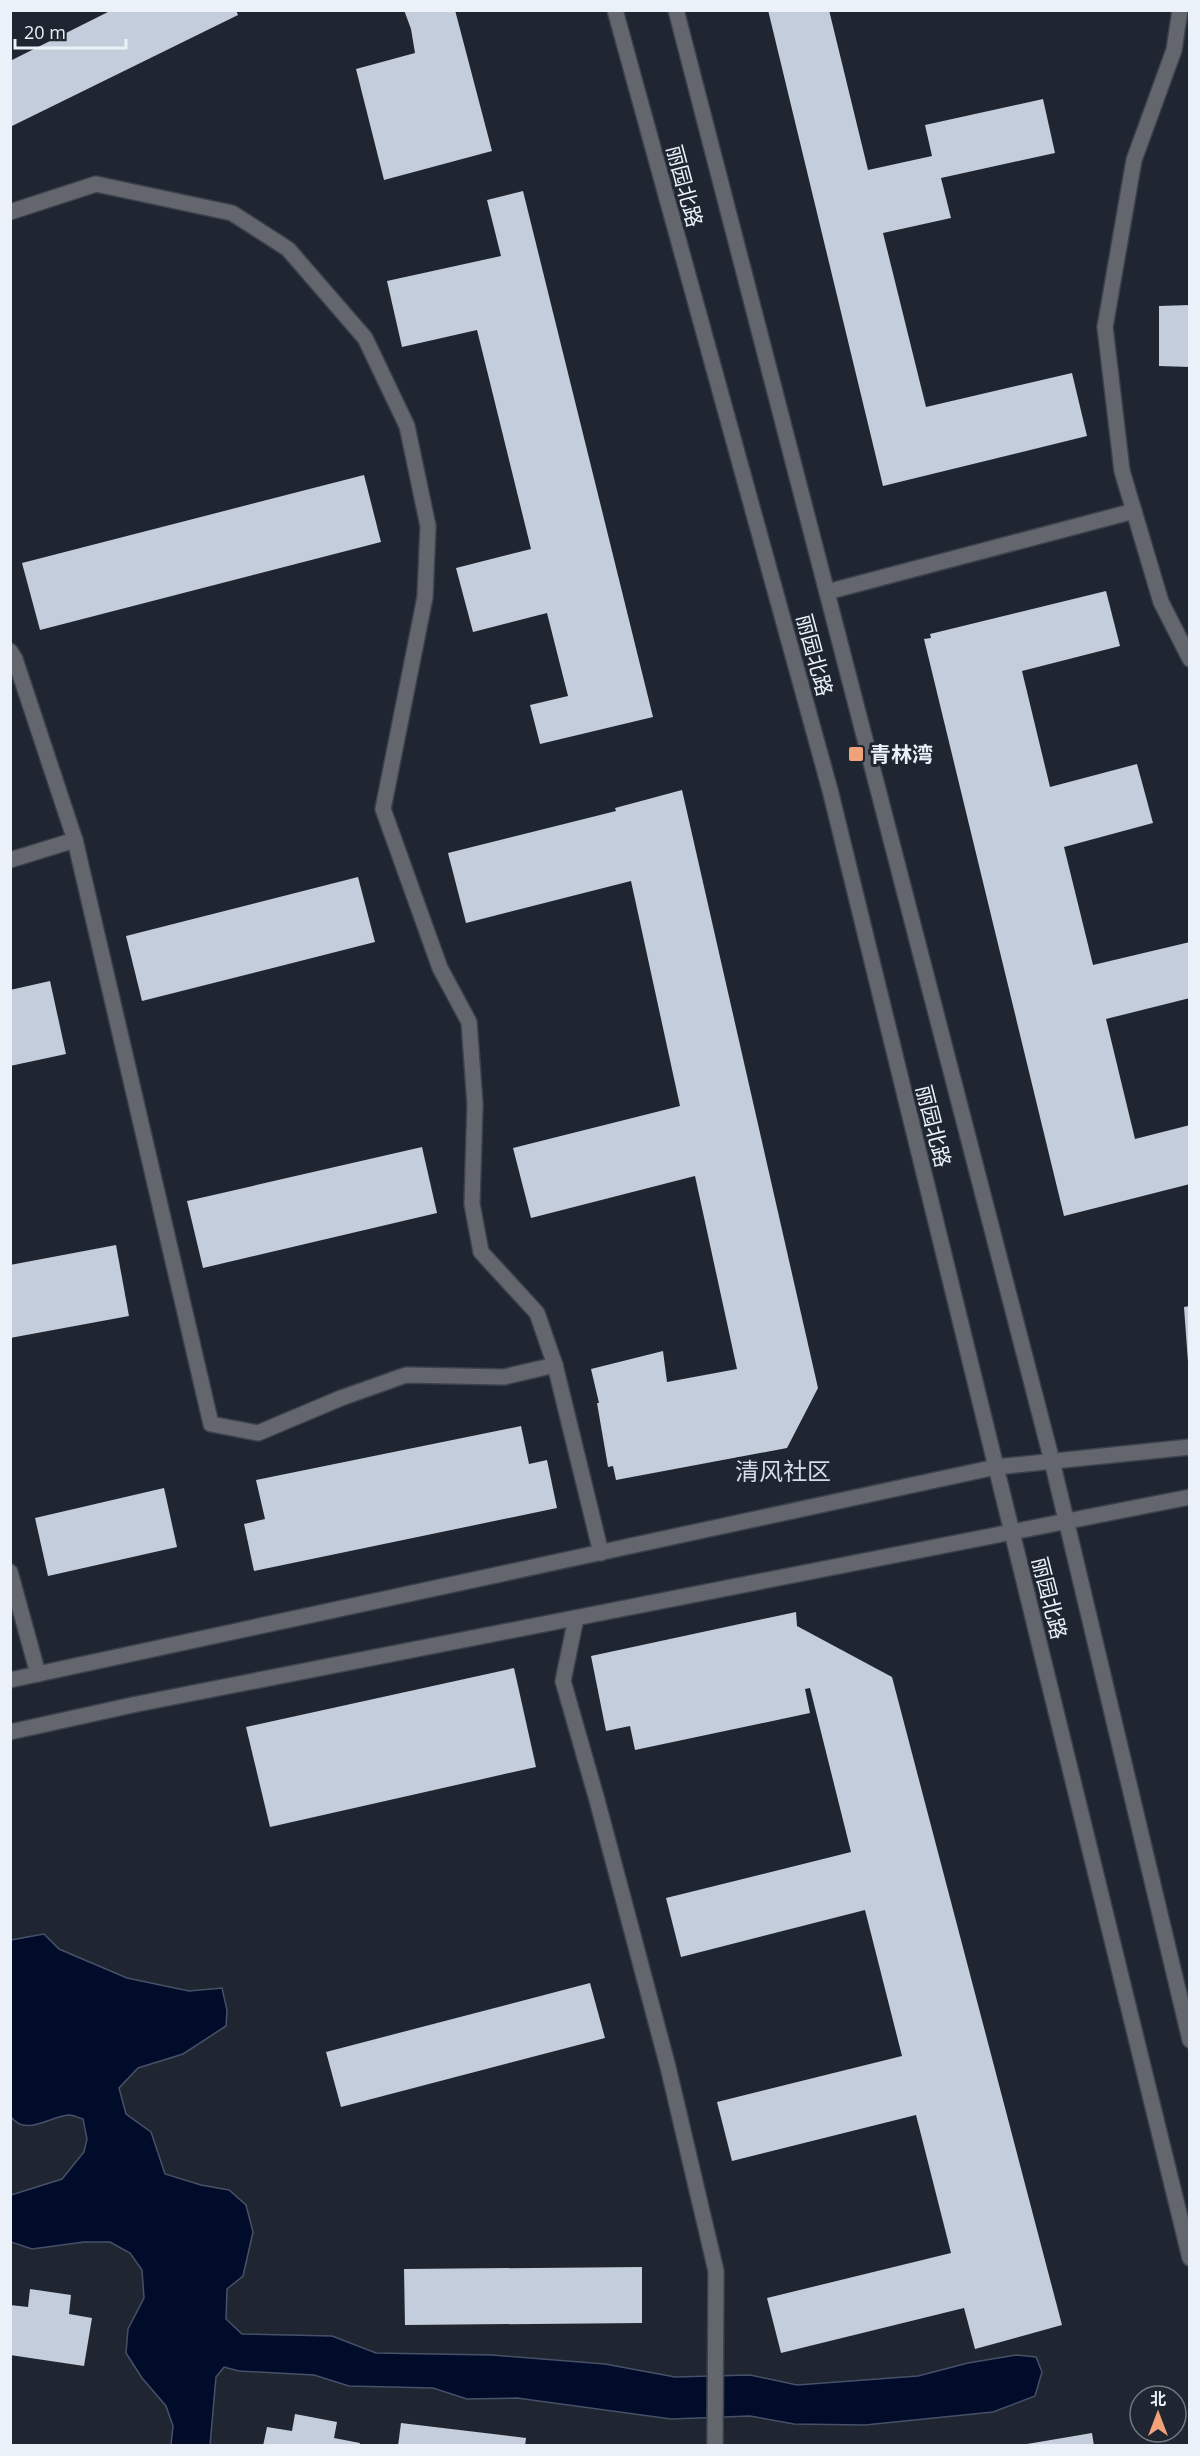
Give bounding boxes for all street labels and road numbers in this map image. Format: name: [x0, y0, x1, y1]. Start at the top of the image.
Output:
street label: 丽园北路: [661, 142, 709, 230]
street label: 丽园北路: [791, 611, 839, 699]
street label: 丽园北路: [910, 1082, 958, 1170]
street label: 丽园北路: [1026, 1554, 1074, 1642]

